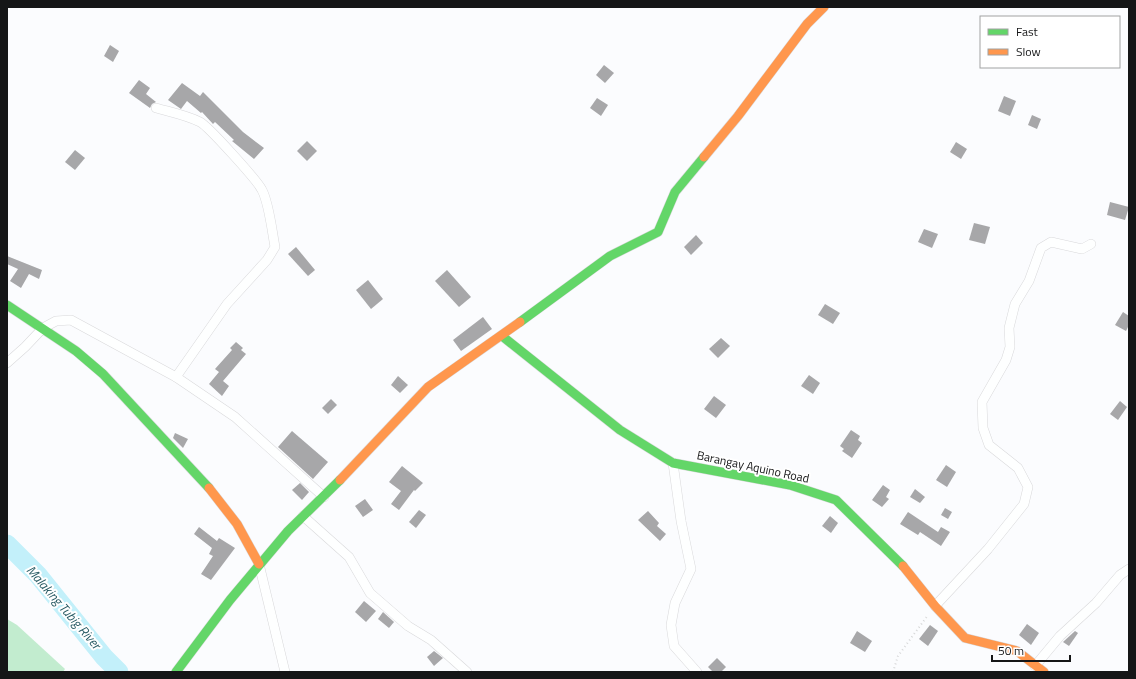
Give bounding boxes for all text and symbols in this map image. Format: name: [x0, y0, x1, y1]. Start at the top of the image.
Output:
legend: [980, 16, 1120, 68]
text: Fast: [1016, 22, 1039, 41]
text: Slow: [1016, 42, 1041, 61]
street label: Barangay Aquino Road: [695, 445, 811, 488]
water label: Malaking Tubig River: [22, 561, 107, 655]
scale bar: [992, 637, 1070, 663]
text: 50 m: [998, 641, 1024, 660]

